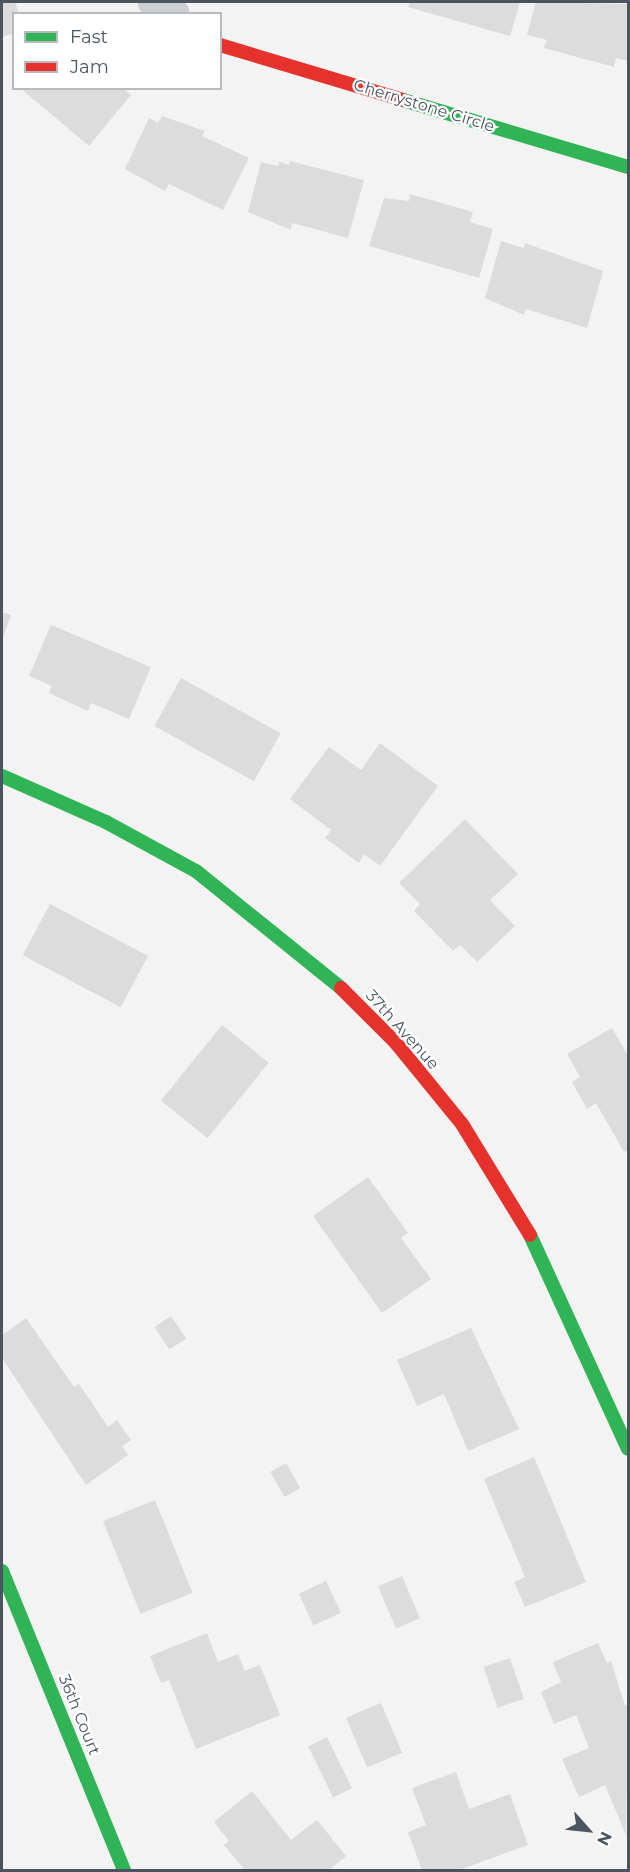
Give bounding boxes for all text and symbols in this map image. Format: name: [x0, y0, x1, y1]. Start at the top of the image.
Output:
legend: [12, 12, 222, 90]
text: Fast: [70, 26, 108, 48]
text: Jam: [70, 56, 109, 78]
street label: Cherrystone Circle: [351, 75, 497, 137]
street label: 37th Avenue: [361, 986, 443, 1074]
street label: 36th Court: [54, 1672, 104, 1758]
north arrow: [558, 1800, 618, 1860]
text: N: [593, 1828, 616, 1848]

